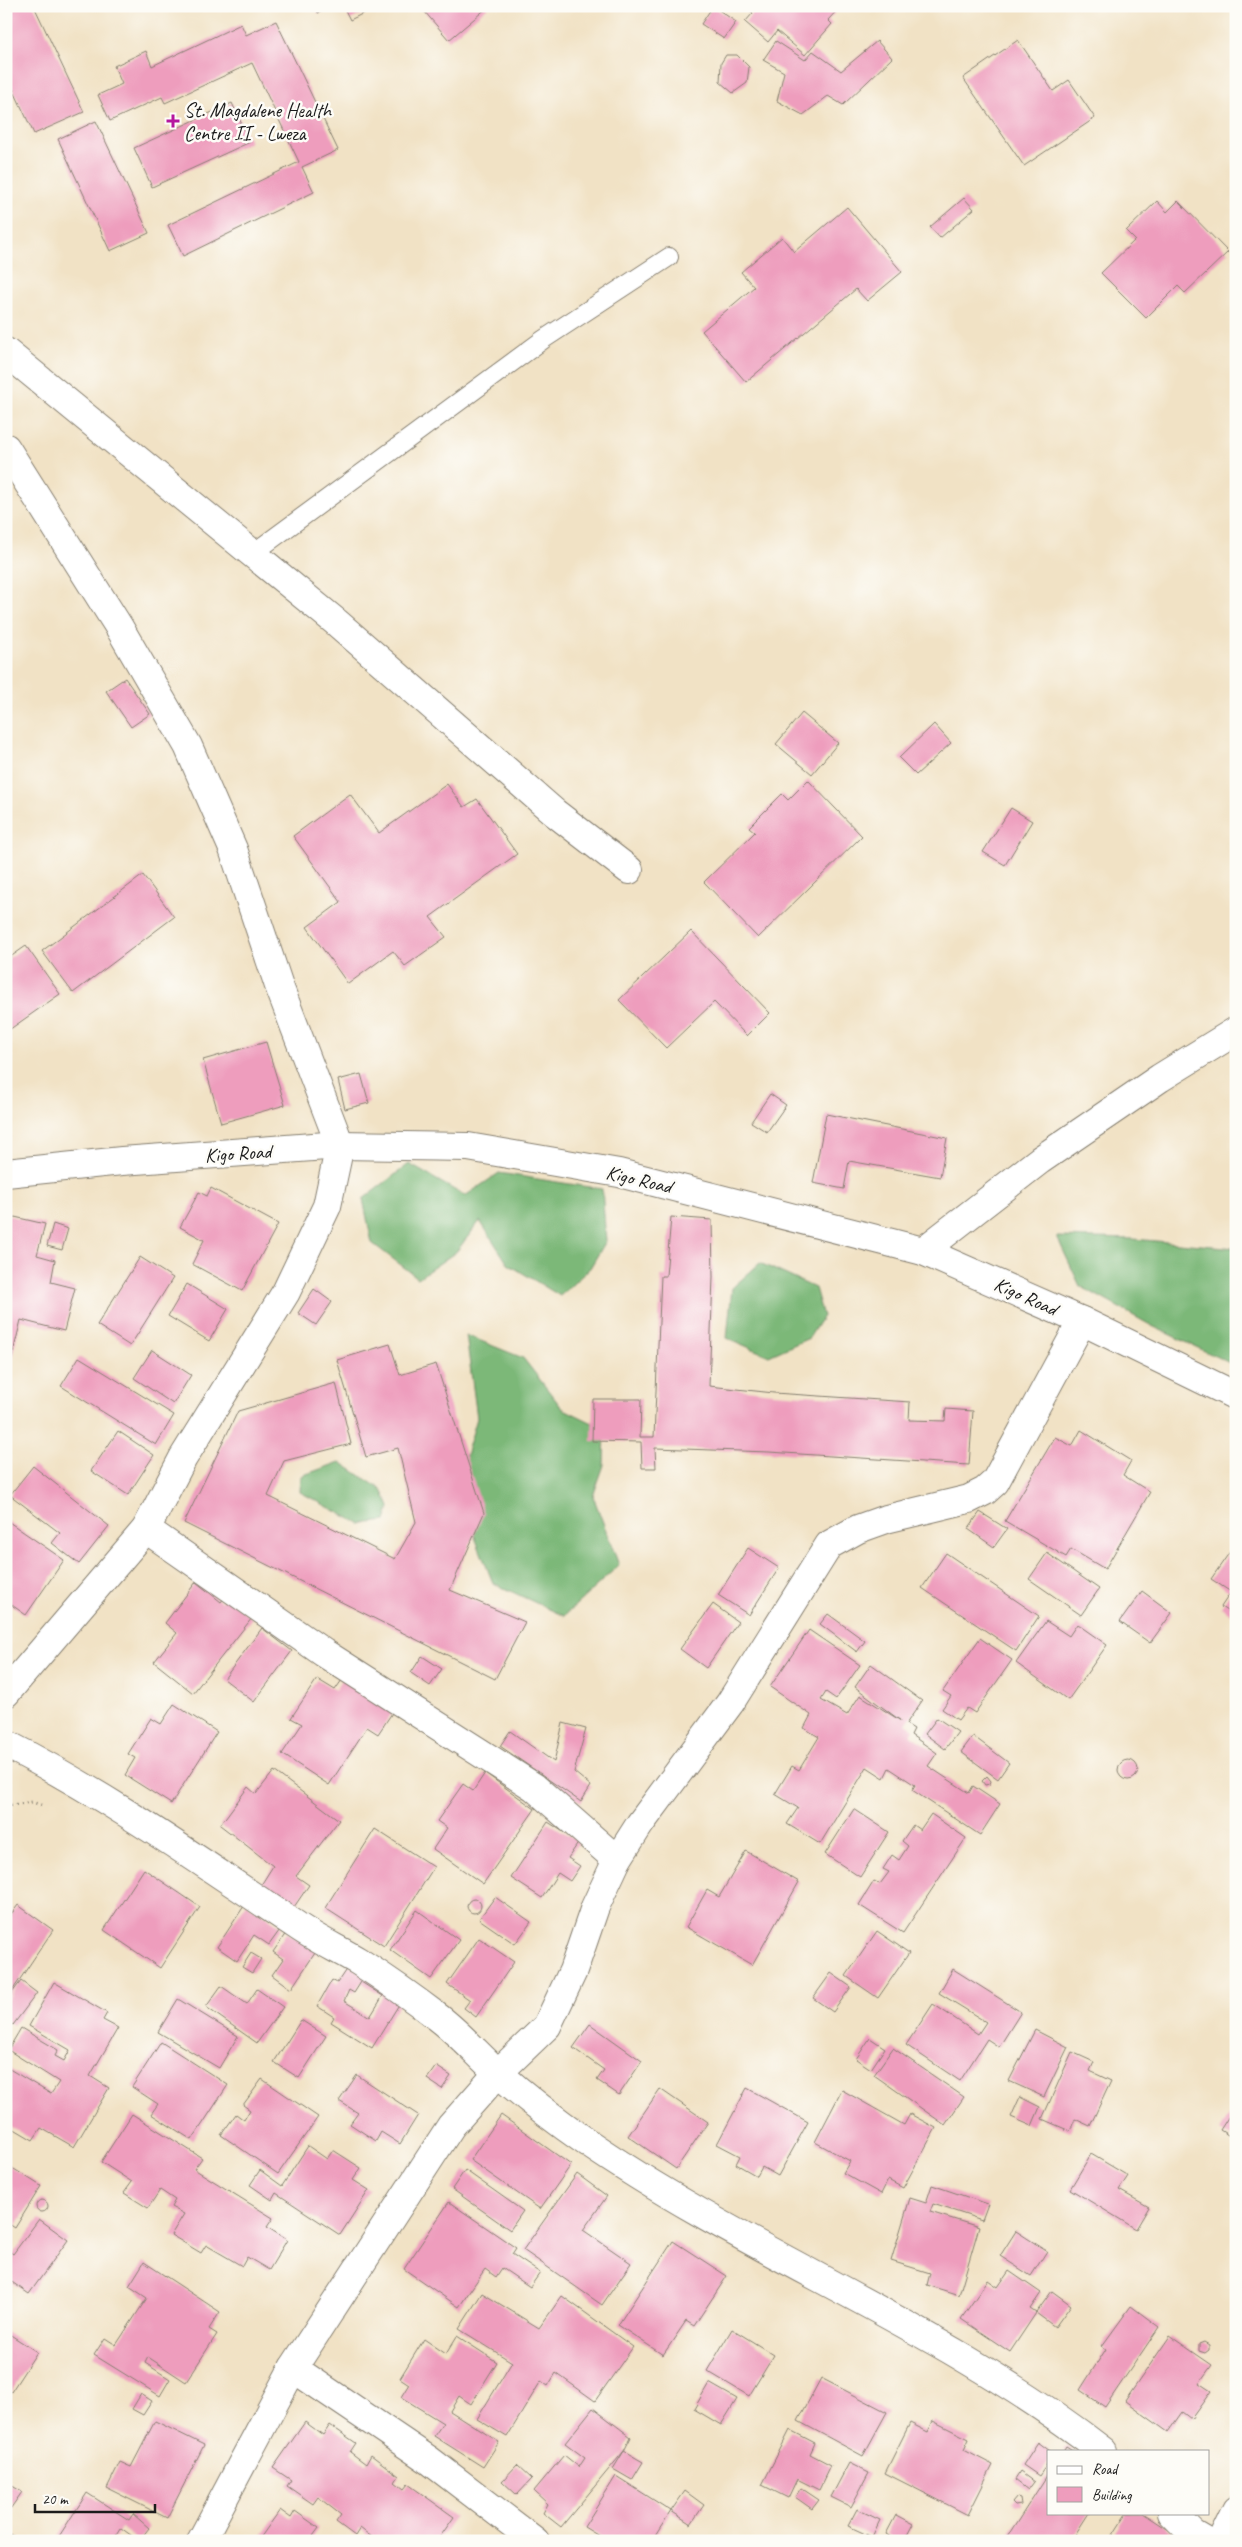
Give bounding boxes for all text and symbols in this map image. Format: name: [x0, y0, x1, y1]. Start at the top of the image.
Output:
place label: St. Magdalene Health Centre II - Lweza: [184, 98, 333, 146]
marker: St. Magdalene Health Centre II - Lweza: [166, 114, 180, 128]
street label: Kigo Road: [204, 1138, 275, 1168]
street label: Kigo Road: [604, 1160, 677, 1200]
street label: Kigo Road: [990, 1272, 1064, 1323]
legend: [1047, 2450, 1210, 2514]
text: Road: [1092, 2460, 1119, 2479]
scale bar: [35, 2482, 155, 2514]
text: Building: [1092, 2486, 1132, 2505]
text: 20 m: [42, 2490, 69, 2509]

